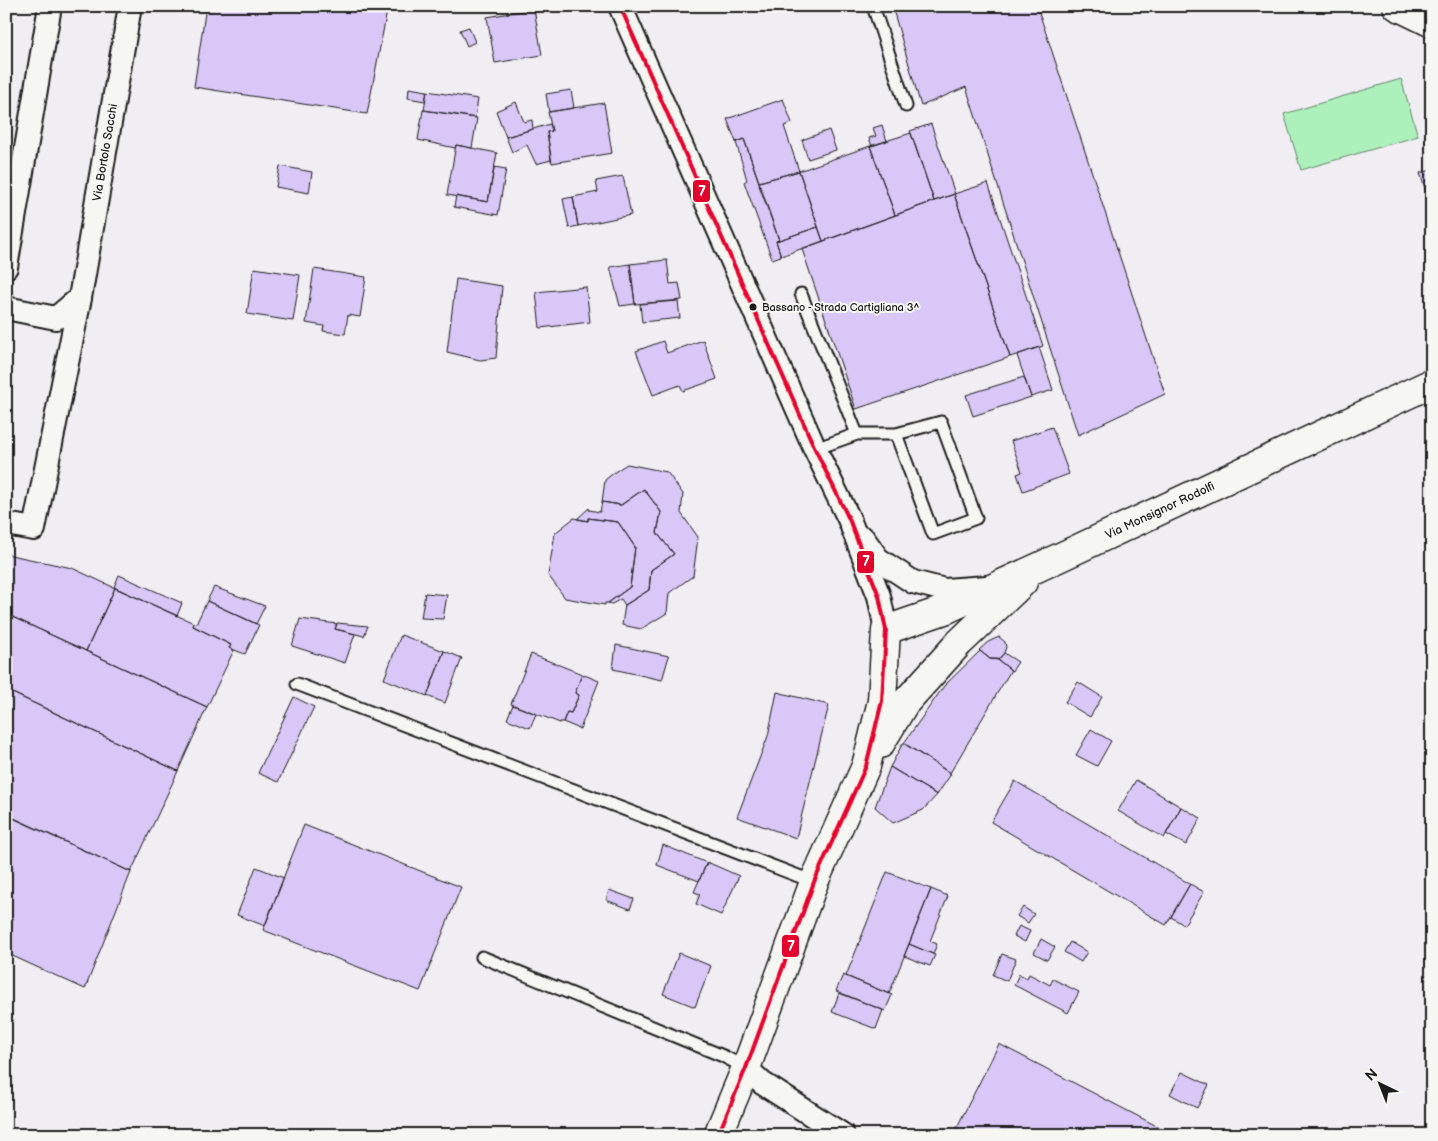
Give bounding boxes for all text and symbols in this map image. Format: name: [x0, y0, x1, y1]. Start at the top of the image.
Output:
street label: Via Bortolo Sacchi: [90, 102, 121, 202]
line badge: 7: [692, 179, 711, 203]
text: 7: [698, 183, 706, 200]
place label: Bassano - Strada Cartigliana 3^: [762, 301, 920, 314]
marker: Bassano - Strada Cartigliana 3^: [748, 302, 758, 312]
street label: Via Monsignor Rodolfi: [1103, 479, 1217, 543]
line badge: 7: [856, 550, 875, 574]
text: 7: [862, 553, 870, 570]
line badge: 7: [781, 934, 800, 958]
text: 7: [787, 938, 795, 955]
north arrow: [1356, 1058, 1406, 1108]
text: N: [1362, 1065, 1381, 1085]

